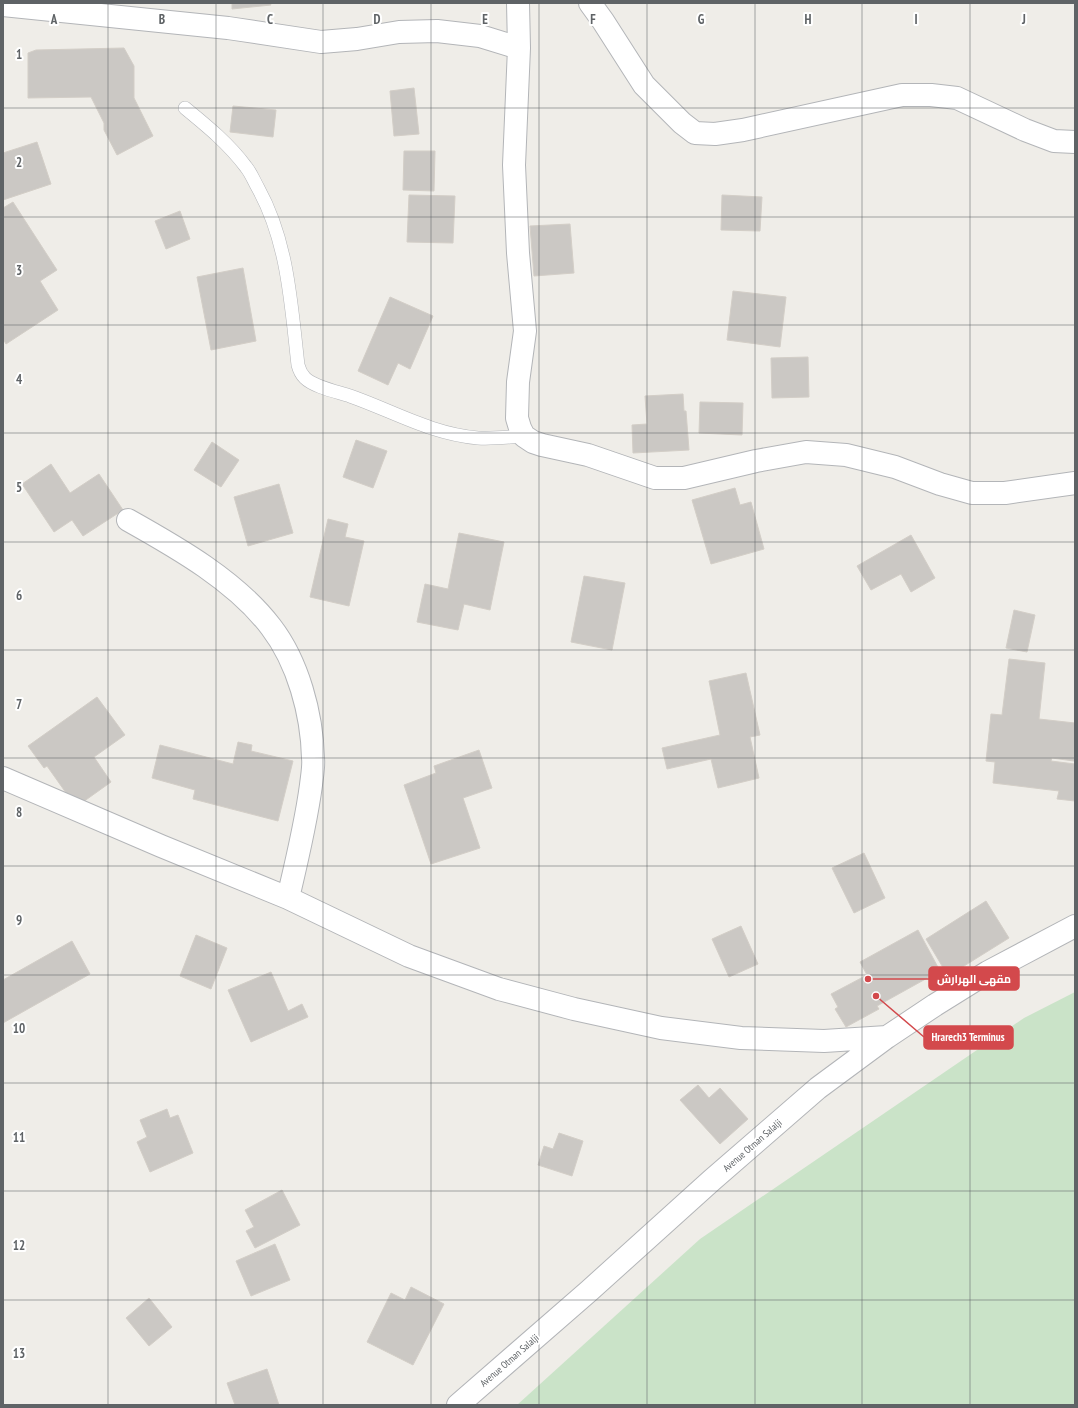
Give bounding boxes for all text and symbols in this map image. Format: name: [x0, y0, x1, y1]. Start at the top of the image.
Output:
text: A: [50, 11, 58, 28]
text: B: [159, 11, 165, 28]
text: C: [267, 11, 273, 28]
text: D: [374, 11, 381, 28]
text: E: [482, 11, 488, 28]
text: F: [590, 11, 596, 28]
text: G: [698, 11, 705, 28]
text: H: [805, 11, 812, 28]
text: I: [914, 11, 918, 28]
text: J: [1021, 11, 1026, 28]
text: 1: [16, 46, 22, 63]
text: 2: [16, 154, 22, 171]
text: 3: [16, 262, 22, 279]
text: 4: [16, 371, 23, 388]
text: 5: [16, 479, 22, 496]
text: 6: [16, 587, 22, 604]
text: 7: [16, 696, 22, 713]
text: 8: [16, 804, 22, 821]
text: 9: [16, 912, 22, 929]
callout: مقهى الهرارش: [929, 967, 1019, 990]
text: مقهى الهرارش: [937, 972, 1011, 987]
text: 10: [13, 1020, 25, 1037]
callout: Hrarech3 Terminus: [924, 1026, 1013, 1049]
text: Hrarech3 Terminus: [932, 1030, 1005, 1044]
street label: Avenue Otman Salalji: [720, 1116, 784, 1175]
text: 11: [13, 1129, 25, 1146]
text: 12: [13, 1237, 25, 1254]
street label: Avenue Otman Salalji: [477, 1331, 541, 1390]
text: 13: [13, 1345, 25, 1362]

